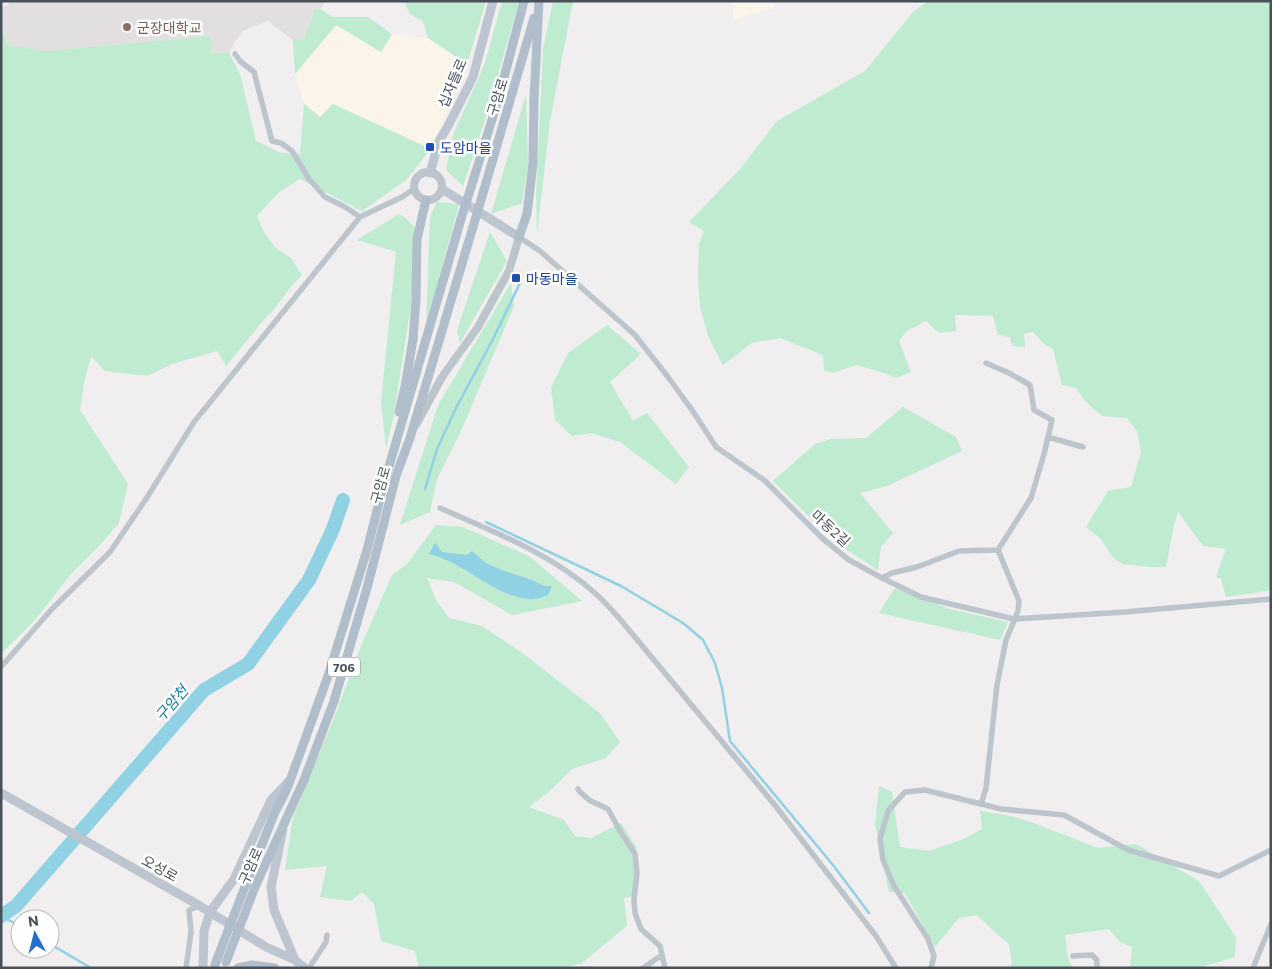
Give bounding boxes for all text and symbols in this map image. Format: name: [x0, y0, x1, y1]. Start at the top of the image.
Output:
place label: 군장대학교: [137, 19, 202, 36]
marker: 군장대학교: [121, 21, 133, 33]
street label: 십자들로: [434, 56, 470, 110]
street label: 구암로: [483, 76, 511, 118]
place label: 도암마을: [440, 139, 492, 156]
marker: 도암마을: [424, 141, 436, 153]
place label: 마동마을: [526, 270, 578, 287]
marker: 마동마을: [510, 272, 522, 284]
street label: 구암로: [367, 464, 394, 506]
street label: 마동2길: [808, 506, 854, 550]
road number: 706: [328, 658, 360, 676]
water label: 구암천: [151, 680, 193, 725]
street label: 구암로: [234, 845, 266, 887]
street label: 오성로: [139, 851, 181, 885]
north arrow: [10, 909, 60, 959]
text: N: [27, 912, 40, 930]

